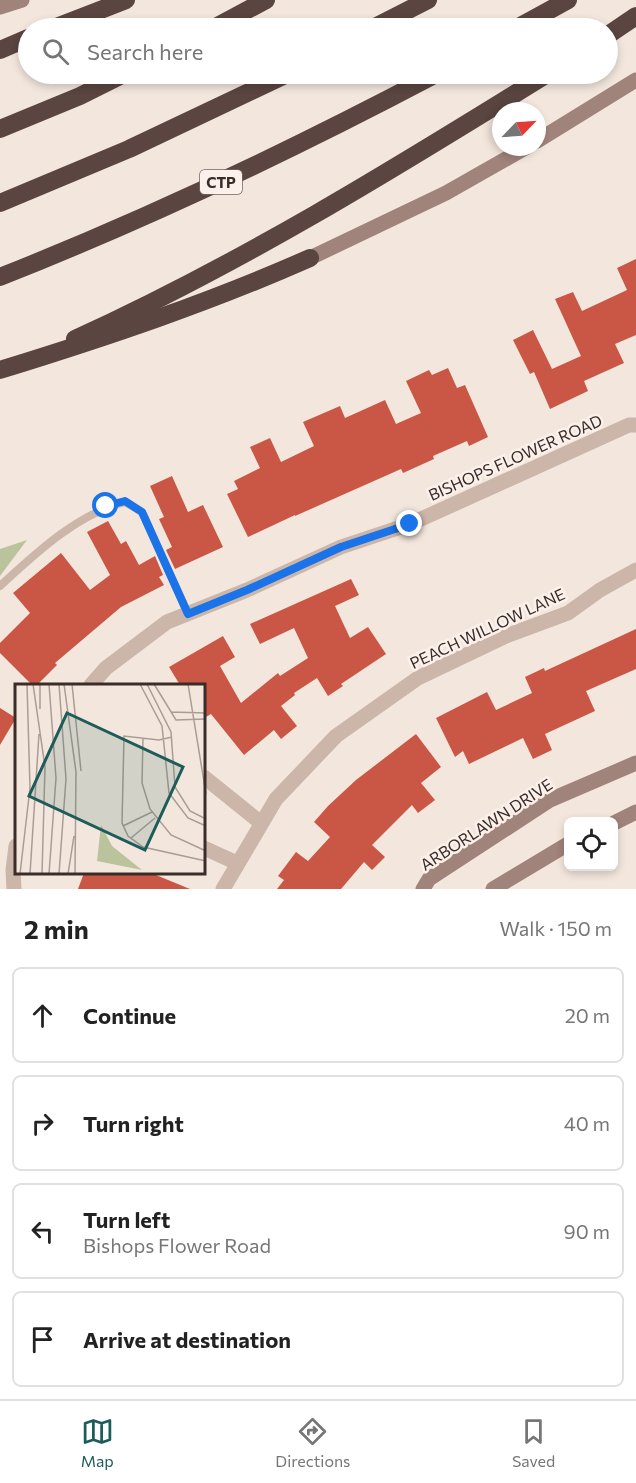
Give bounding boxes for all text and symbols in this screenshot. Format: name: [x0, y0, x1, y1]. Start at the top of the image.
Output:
search box: [18, 18, 618, 84]
icon: search: [39, 35, 72, 68]
text: Search here: [87, 38, 203, 65]
north arrow: [492, 102, 546, 156]
road number: CTP: [200, 170, 242, 194]
street label: BISHOPS FLOWER ROAD: [425, 410, 605, 504]
route start: [92, 492, 118, 518]
route end: [396, 510, 422, 536]
street label: PEACH WILLOW LANE: [406, 584, 568, 672]
inset map: [15, 684, 206, 874]
street label: ARBORLAWN DRIVE: [416, 774, 556, 874]
map controls: [564, 817, 618, 871]
button: locate: [564, 817, 618, 871]
text: 2 min: [24, 913, 89, 944]
text: Walk · 150 m: [500, 916, 612, 940]
icon: ahead: [26, 999, 59, 1032]
text: Continue: [83, 1002, 176, 1029]
text: 20 m: [565, 1003, 610, 1027]
icon: right: [26, 1107, 59, 1140]
text: Turn right: [83, 1110, 184, 1137]
text: 40 m: [564, 1111, 610, 1135]
text: Turn left: [83, 1206, 170, 1233]
icon: left: [26, 1215, 59, 1248]
text: 90 m: [564, 1219, 610, 1243]
text: Bishops Flower Road: [83, 1233, 271, 1257]
icon: arrive: [26, 1323, 59, 1356]
text: Arrive at destination: [83, 1326, 291, 1353]
tab: Map: [81, 1415, 114, 1470]
tab: Directions: [275, 1415, 350, 1470]
tab: Saved: [512, 1415, 555, 1470]

